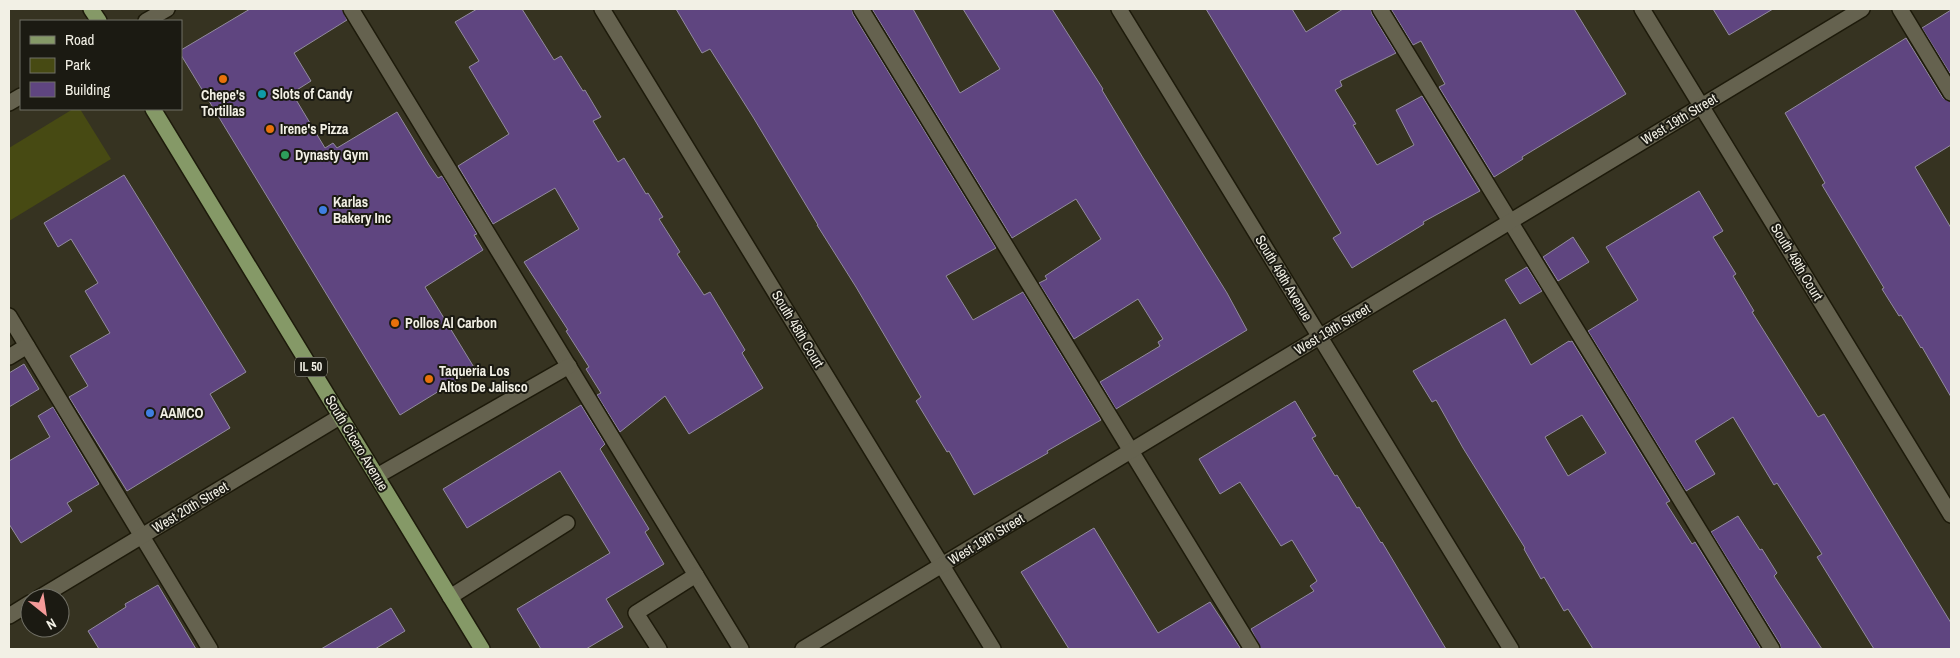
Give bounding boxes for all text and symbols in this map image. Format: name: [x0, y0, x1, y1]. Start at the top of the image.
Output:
legend: [20, 20, 182, 110]
text: Road: [65, 29, 94, 50]
text: Park: [65, 54, 91, 75]
marker: Chepe's Tortillas: [217, 73, 229, 85]
text: Building: [65, 79, 110, 100]
place label: Slots of Candy: [272, 85, 353, 103]
place label: Chepe's Tortillas: [201, 86, 245, 120]
marker: Slots of Candy: [256, 88, 268, 100]
street label: West 19th Street: [1638, 89, 1720, 149]
place label: Irene's Pizza: [280, 120, 349, 138]
marker: Irene's Pizza: [264, 123, 276, 135]
place label: Dynasty Gym: [295, 146, 368, 164]
marker: Dynasty Gym: [279, 149, 291, 161]
place label: Karlas Bakery Inc: [333, 193, 391, 227]
marker: Karlas Bakery Inc: [317, 204, 329, 216]
street label: South 49th Court: [1767, 220, 1827, 304]
street label: South 49th Avenue: [1251, 232, 1317, 324]
street label: South 48th Court: [768, 287, 828, 371]
street label: West 19th Street: [1291, 299, 1373, 359]
place label: Pollos Al Carbon: [405, 314, 497, 332]
marker: Pollos Al Carbon: [389, 317, 401, 329]
road number: IL 50: [295, 358, 327, 377]
place label: Taqueria Los Altos De Jalisco: [439, 362, 528, 396]
marker: Taqueria Los Altos De Jalisco: [423, 373, 435, 385]
street label: South Cicero Avenue: [321, 392, 393, 494]
place label: AAMCO: [160, 404, 203, 422]
marker: AAMCO: [144, 407, 156, 419]
street label: West 20th Street: [149, 477, 231, 537]
street label: West 19th Street: [945, 509, 1027, 569]
north arrow: [20, 588, 70, 638]
text: N: [43, 614, 60, 634]

